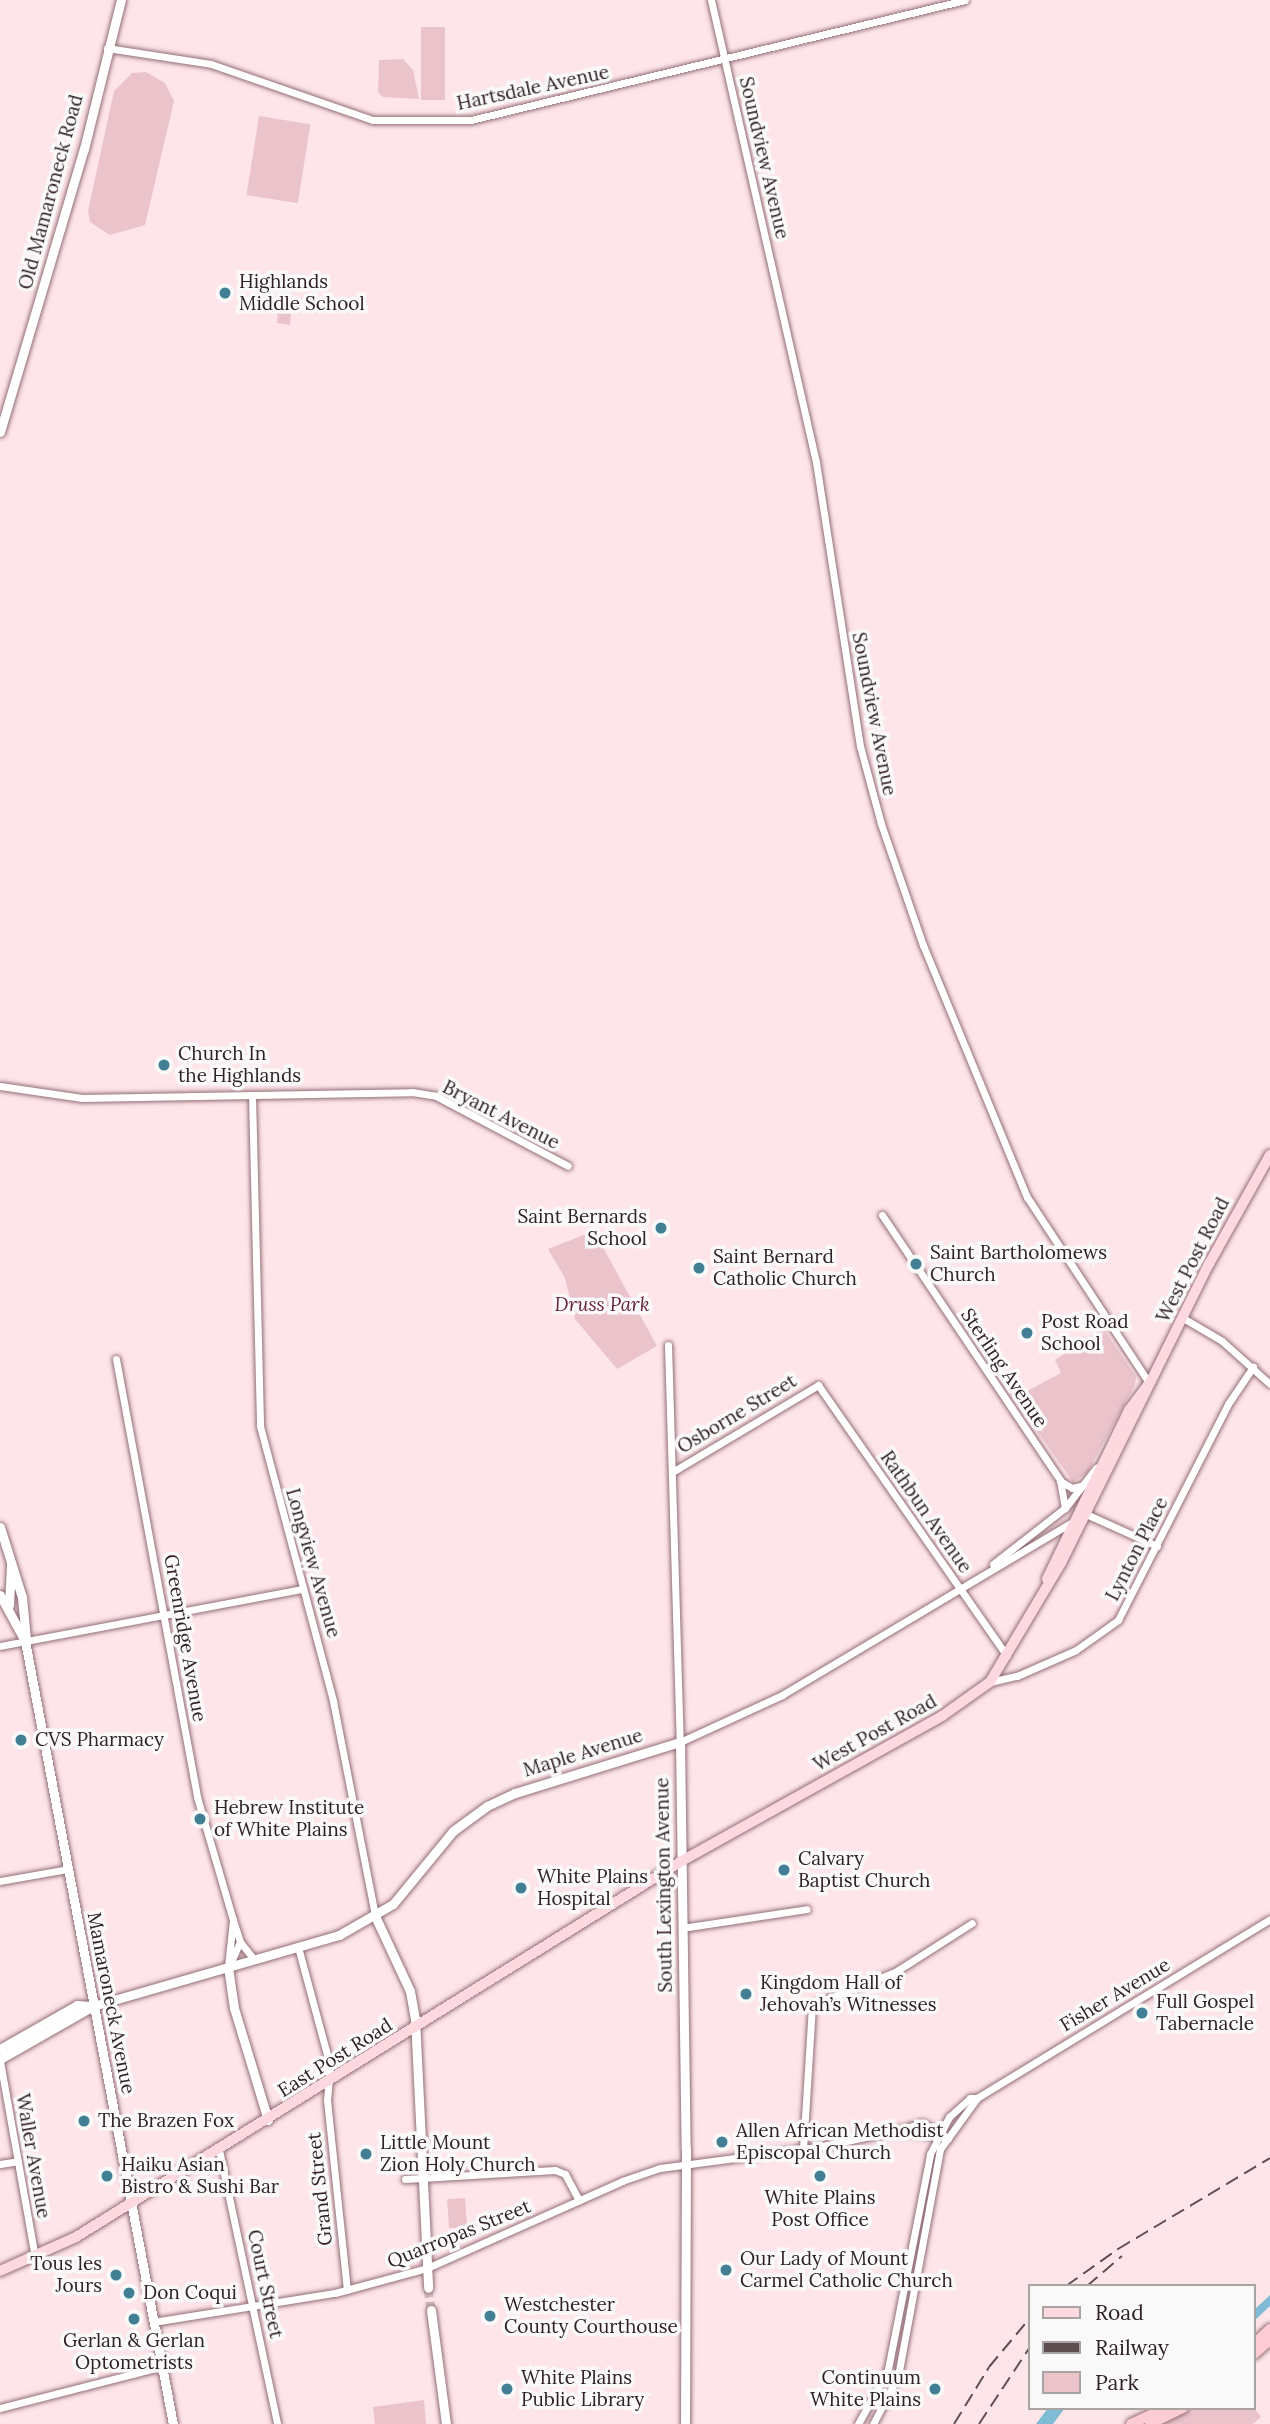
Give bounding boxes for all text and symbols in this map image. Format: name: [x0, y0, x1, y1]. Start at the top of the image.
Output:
street label: Hartsdale Avenue: [455, 61, 611, 115]
street label: Soundview Avenue: [734, 75, 794, 241]
street label: Old Mamaroneck Road: [14, 92, 88, 292]
place label: Highlands Middle School: [239, 271, 365, 315]
marker: Highlands Middle School: [217, 285, 233, 301]
street label: Soundview Avenue: [847, 630, 901, 798]
place label: Church In the Highlands: [178, 1043, 301, 1087]
marker: Church In the Highlands: [156, 1057, 172, 1073]
street label: Bryant Avenue: [439, 1076, 563, 1154]
street label: West Post Road: [1152, 1194, 1234, 1326]
place label: Saint Bernards School: [517, 1206, 647, 1250]
marker: Saint Bernards School: [653, 1220, 669, 1236]
place label: Saint Bartholomews Church: [930, 1242, 1107, 1286]
place label: Saint Bernard Catholic Church: [713, 1246, 857, 1290]
marker: Saint Bartholomews Church: [908, 1256, 924, 1272]
marker: Saint Bernard Catholic Church: [691, 1260, 707, 1276]
park label: Druss Park: [554, 1294, 650, 1316]
street label: Sterling Avenue: [956, 1304, 1052, 1432]
place label: Post Road School: [1041, 1311, 1129, 1355]
marker: Post Road School: [1019, 1325, 1035, 1341]
street label: Osborne Street: [673, 1369, 801, 1459]
street label: Rathbun Avenue: [875, 1447, 977, 1577]
street label: Longview Avenue: [281, 1486, 345, 1640]
street label: Lynton Place: [1101, 1493, 1173, 1605]
street label: Greenridge Avenue: [159, 1552, 211, 1724]
street label: West Post Road: [809, 1690, 941, 1776]
street label: Maple Avenue: [521, 1724, 645, 1782]
place label: CVS Pharmacy: [35, 1729, 164, 1751]
marker: CVS Pharmacy: [13, 1732, 29, 1748]
street label: South Lexington Avenue: [651, 1777, 677, 1993]
place label: Hebrew Institute of White Plains: [214, 1797, 364, 1841]
marker: Hebrew Institute of White Plains: [192, 1811, 208, 1827]
place label: Calvary Baptist Church: [798, 1848, 930, 1892]
marker: Calvary Baptist Church: [776, 1862, 792, 1878]
place label: White Plains Hospital: [537, 1866, 648, 1910]
marker: White Plains Hospital: [511, 1878, 531, 1898]
street label: Mamaroneck Avenue: [82, 1910, 140, 2096]
street label: Fisher Avenue: [1056, 1953, 1174, 2037]
place label: Kingdom Hall of Jehovah’s Witnesses: [760, 1972, 937, 2016]
marker: Kingdom Hall of Jehovah’s Witnesses: [738, 1986, 754, 2002]
place label: Full Gospel Tabernacle: [1156, 1991, 1254, 2035]
marker: Full Gospel Tabernacle: [1134, 2005, 1150, 2021]
street label: East Post Road: [274, 2014, 396, 2102]
street label: Waller Avenue: [11, 2092, 55, 2220]
place label: The Brazen Fox: [98, 2110, 234, 2132]
marker: The Brazen Fox: [76, 2113, 92, 2129]
place label: Allen African Methodist Episcopal Church: [736, 2120, 944, 2164]
street label: Grand Street: [303, 2131, 337, 2247]
place label: Little Mount Zion Holy Church: [380, 2132, 536, 2176]
marker: Allen African Methodist Episcopal Church: [714, 2134, 730, 2150]
marker: Little Mount Zion Holy Church: [358, 2146, 374, 2162]
place label: Haiku Asian Bistro & Sushi Bar: [121, 2154, 279, 2198]
marker: Haiku Asian Bistro & Sushi Bar: [99, 2168, 115, 2184]
marker: White Plains Post Office: [812, 2168, 828, 2184]
place label: White Plains Post Office: [764, 2187, 876, 2231]
street label: Quarropas Street: [384, 2195, 534, 2273]
street label: Court Street: [242, 2228, 288, 2340]
place label: Our Lady of Mount Carmel Catholic Church: [740, 2248, 953, 2292]
place label: Tous les Jours: [30, 2253, 102, 2297]
marker: Our Lady of Mount Carmel Catholic Church: [718, 2262, 734, 2278]
marker: Tous les Jours: [108, 2267, 124, 2283]
place label: Don Coqui: [143, 2282, 237, 2304]
legend: [1028, 2284, 1256, 2410]
marker: Don Coqui: [121, 2285, 137, 2301]
place label: Westchester County Courthouse: [504, 2294, 678, 2338]
text: Road: [1095, 2299, 1144, 2326]
marker: Westchester County Courthouse: [482, 2308, 498, 2324]
marker: Gerlan & Gerlan Optometrists: [126, 2311, 142, 2327]
place label: Gerlan & Gerlan Optometrists: [63, 2330, 205, 2374]
text: Railway: [1095, 2334, 1169, 2361]
place label: White Plains Public Library: [521, 2367, 644, 2411]
place label: Continuum White Plains: [810, 2367, 921, 2411]
text: Park: [1095, 2369, 1139, 2396]
marker: White Plains Public Library: [499, 2381, 515, 2397]
marker: Continuum White Plains: [927, 2381, 943, 2397]

